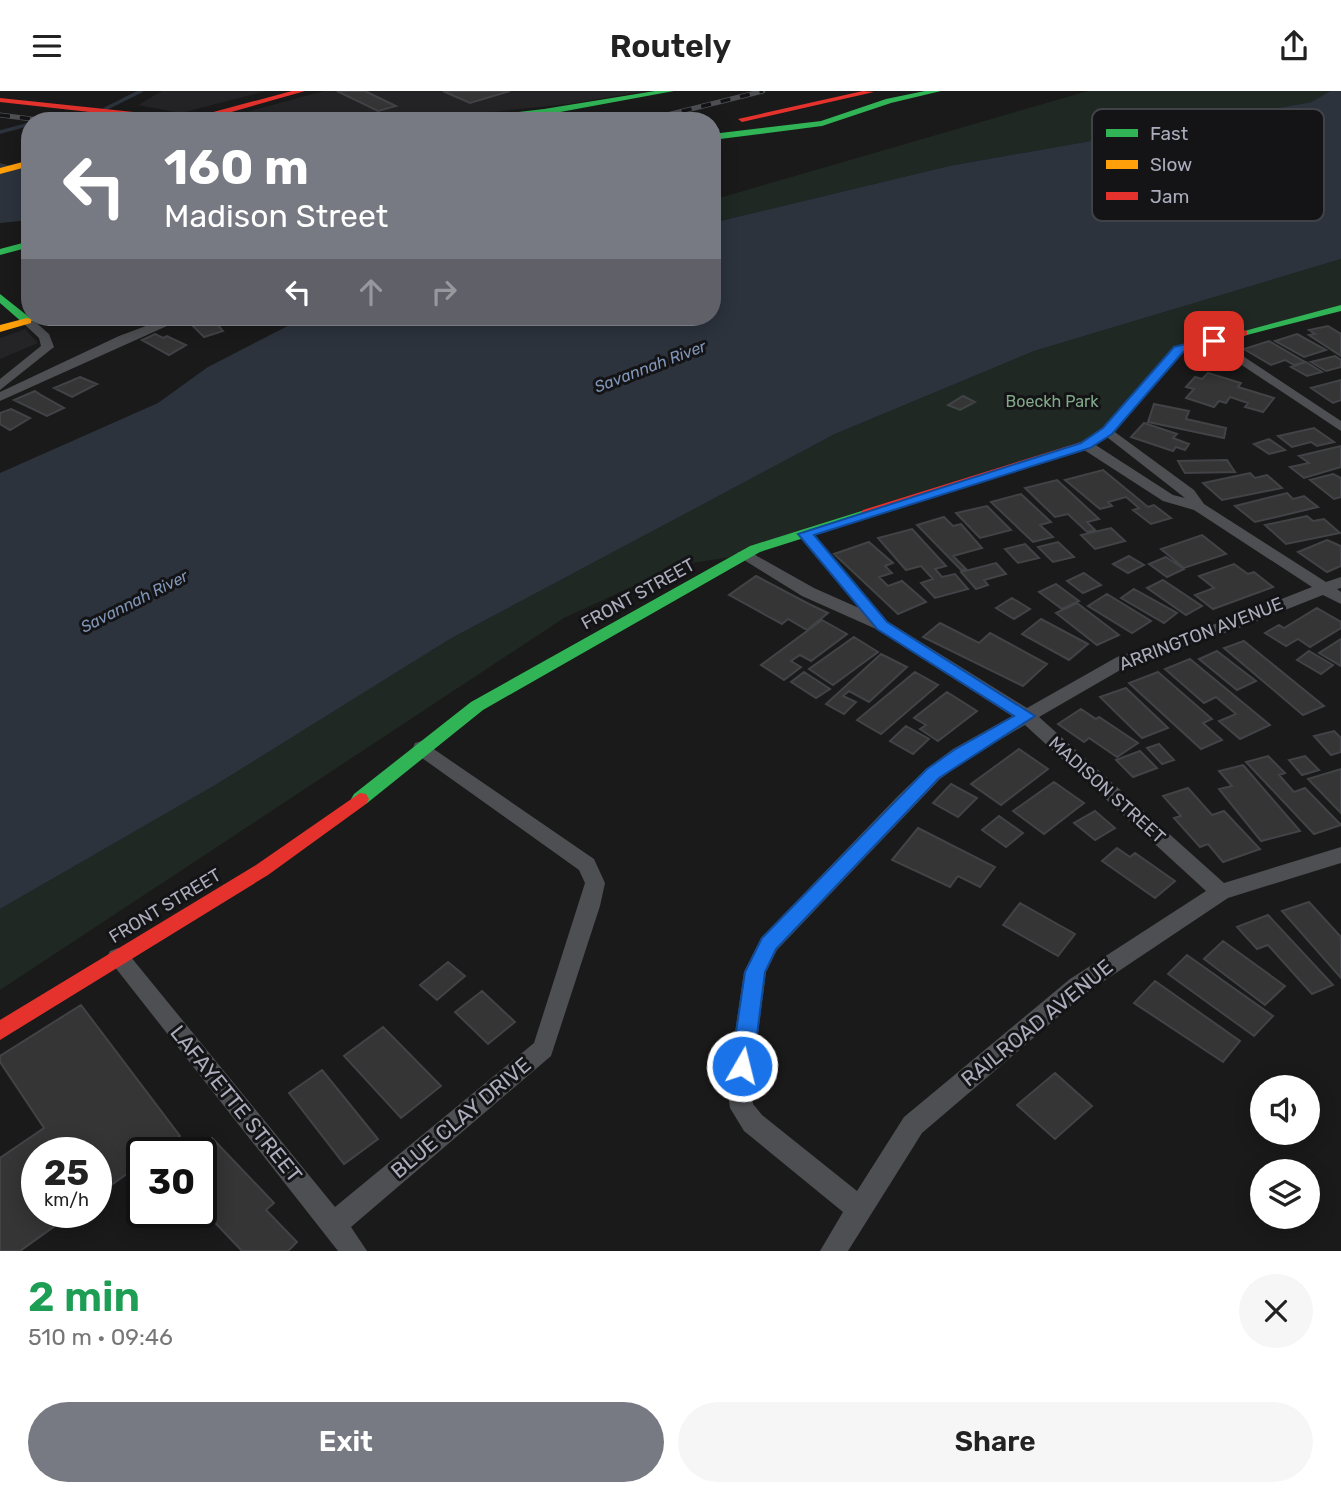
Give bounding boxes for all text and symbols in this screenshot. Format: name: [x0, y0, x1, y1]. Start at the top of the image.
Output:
icon: menu: [28, 27, 66, 65]
text: Routely: [610, 27, 731, 65]
icon: share: [1275, 27, 1313, 65]
legend: [1092, 109, 1324, 221]
text: Fast: [1150, 122, 1189, 145]
text: 160 m: [164, 138, 309, 196]
icon: left: [49, 140, 140, 231]
text: Slow: [1150, 153, 1192, 176]
text: Jam: [1150, 185, 1189, 208]
text: Madison Street: [164, 197, 388, 235]
icon: left: [279, 273, 317, 311]
icon: ahead: [352, 273, 390, 311]
icon: right: [425, 273, 463, 311]
pin: [1184, 311, 1244, 371]
icon: arrive: [1195, 322, 1233, 360]
water label: Savannah River: [592, 336, 709, 396]
park label: Boeckh Park: [1006, 392, 1099, 411]
street label: FRONT STREET: [577, 554, 699, 634]
water label: Savannah River: [77, 566, 192, 637]
street label: ARRINGTON AVENUE: [1116, 593, 1286, 675]
street label: MADISON STREET: [1044, 732, 1170, 848]
street label: FRONT STREET: [105, 864, 225, 948]
street label: RAILROAD AVENUE: [956, 954, 1118, 1091]
street label: LAFAYETTE STREET: [165, 1020, 307, 1187]
position arrow: [705, 1029, 779, 1103]
street label: BLUE CLAY DRIVE: [386, 1052, 536, 1183]
map controls: [1250, 1075, 1320, 1229]
button: sound: [1250, 1075, 1320, 1145]
speed limit sign: 30: [126, 1137, 217, 1228]
text: 25: [44, 1152, 89, 1194]
button: layers: [1250, 1159, 1320, 1229]
text: km/h: [44, 1189, 89, 1211]
text: 2 min: [28, 1272, 140, 1322]
button: close: [1239, 1274, 1313, 1348]
text: 510 m · 09:46: [28, 1323, 173, 1351]
button: Exit: [28, 1402, 664, 1482]
button: Share: [678, 1402, 1313, 1482]

